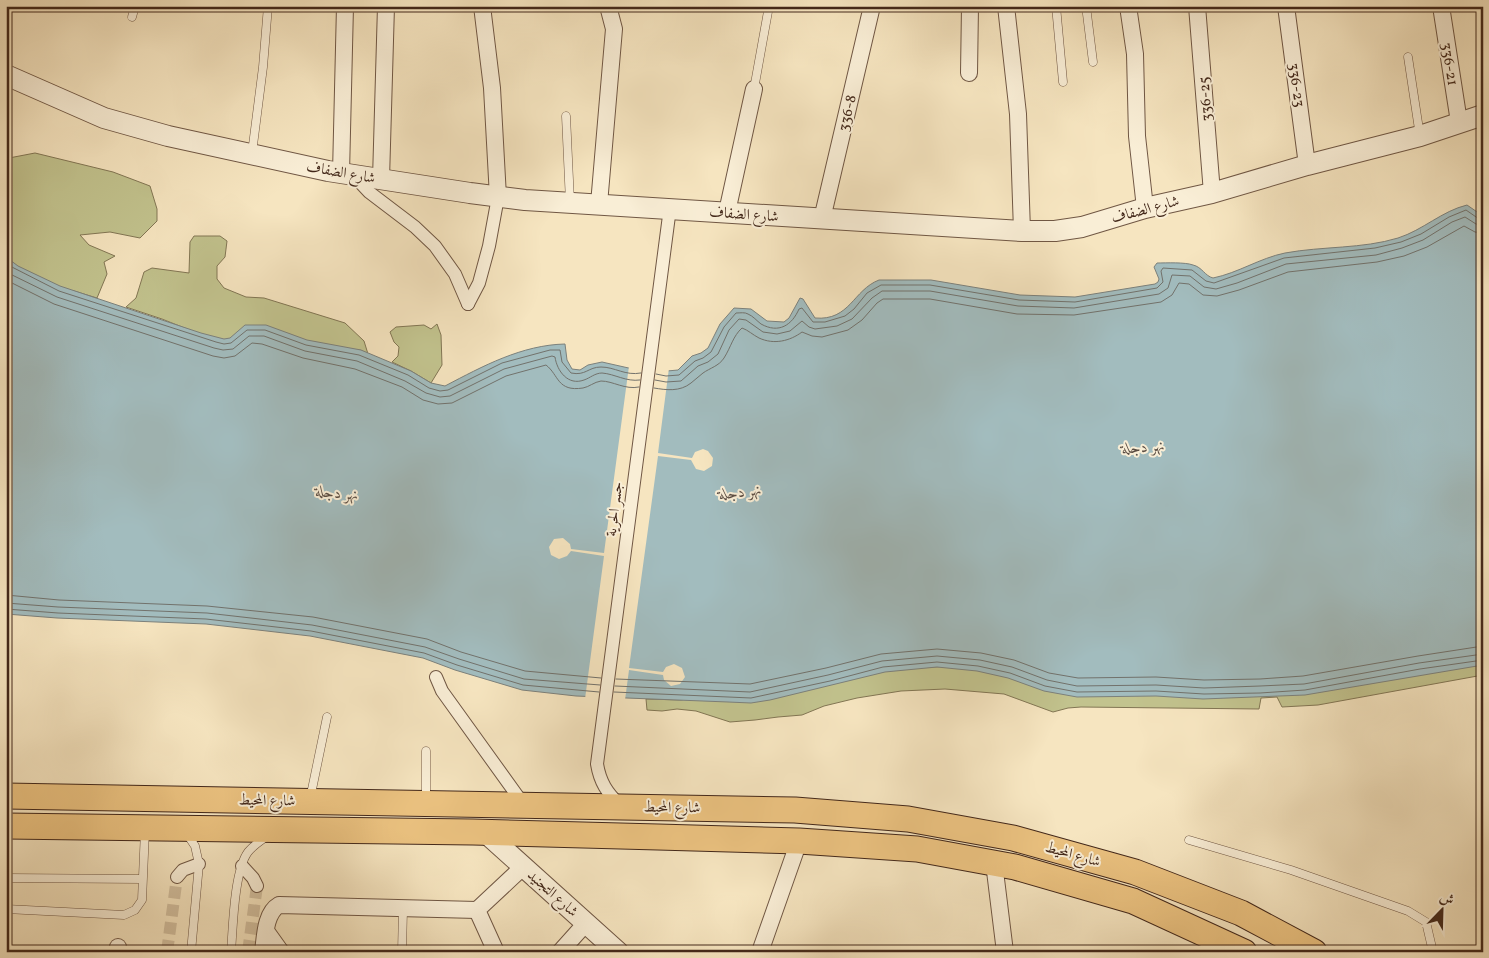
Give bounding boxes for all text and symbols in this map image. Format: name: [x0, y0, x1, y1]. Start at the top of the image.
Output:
street label: 336-21: [1435, 41, 1462, 87]
street label: 336-23: [1282, 62, 1309, 109]
street label: 336-25: [1194, 76, 1219, 122]
street label: 336-8: [834, 93, 863, 134]
street label: شارع الضفاف: [304, 157, 377, 191]
street label: شارع الضفاف: [1109, 191, 1182, 231]
street label: شارع الضفاف: [708, 203, 779, 229]
water label: نهر دجلة: [1119, 435, 1166, 461]
water label: نهر دجلة: [715, 479, 763, 507]
water label: نهر دجلة: [312, 481, 359, 507]
street label: جسر الحرية: [602, 481, 629, 538]
street label: شارع المحيط: [238, 791, 296, 813]
street label: شارع المحيط: [643, 798, 701, 820]
street label: شارع المحيط: [1042, 838, 1103, 874]
street label: شارع التجنيد: [521, 866, 582, 923]
north arrow: [1416, 886, 1466, 936]
text: ش: [1436, 888, 1457, 911]

